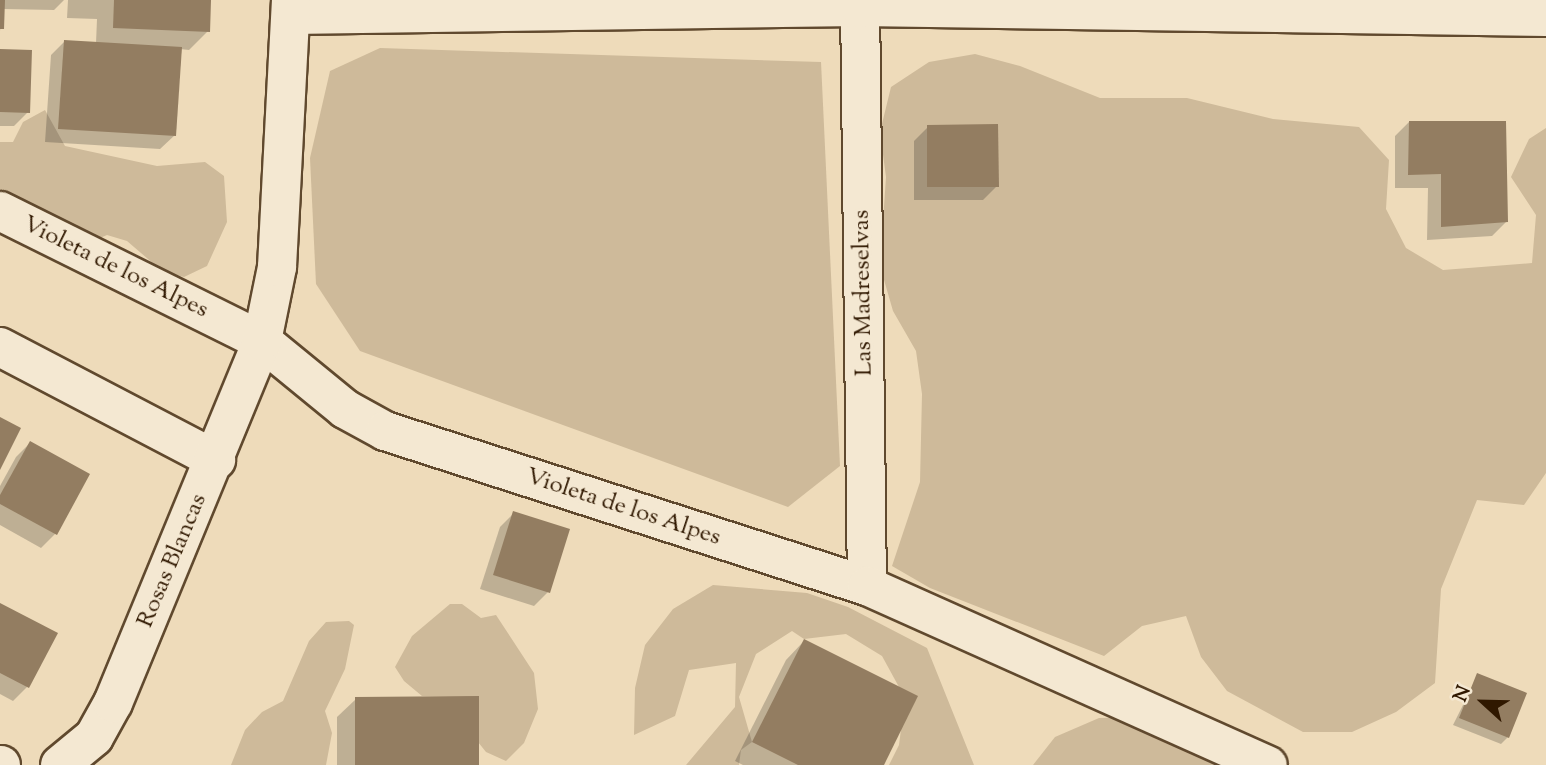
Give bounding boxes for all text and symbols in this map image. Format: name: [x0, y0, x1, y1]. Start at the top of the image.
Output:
street label: Las Madreselvas: [848, 210, 880, 376]
street label: Violeta de los Alpes: [17, 211, 213, 325]
street label: Violeta de los Alpes: [522, 463, 724, 553]
street label: Rosas Blancas: [132, 490, 214, 632]
north arrow: [1448, 667, 1518, 737]
text: N: [1448, 682, 1478, 706]

